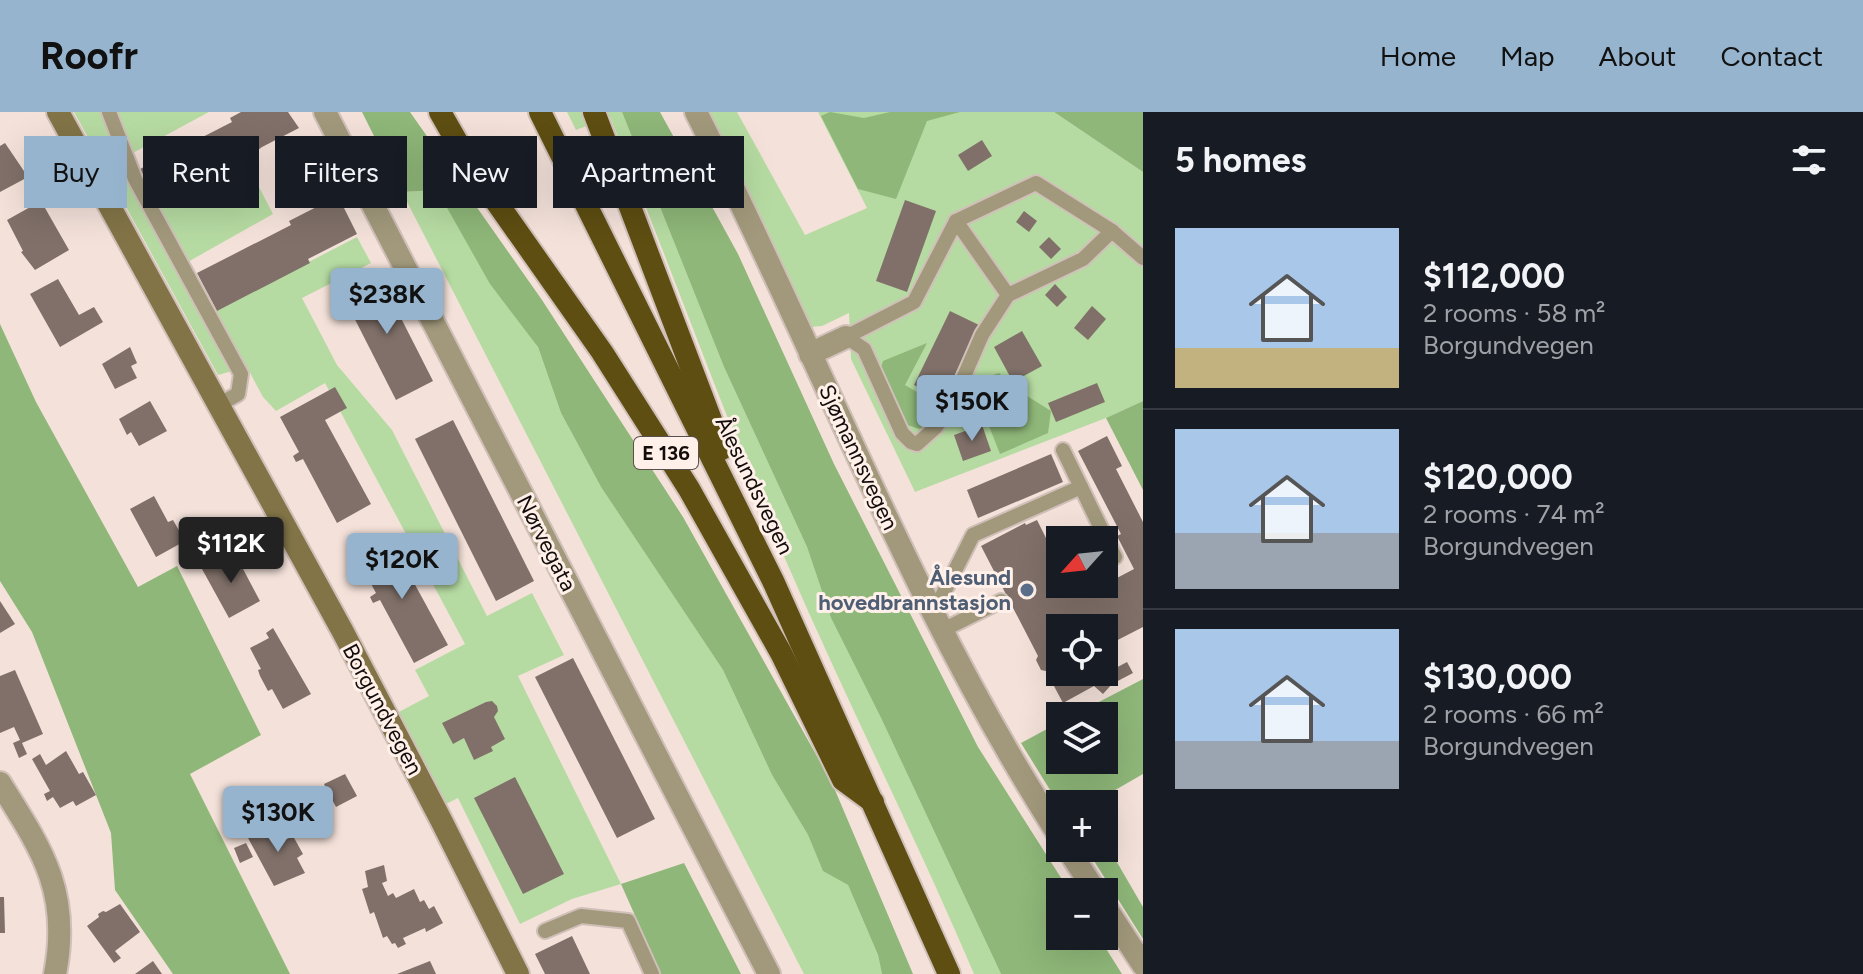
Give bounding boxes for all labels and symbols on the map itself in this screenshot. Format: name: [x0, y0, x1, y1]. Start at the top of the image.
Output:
pin: $238K: [331, 268, 443, 336]
pin: $150K: [916, 375, 1028, 443]
street label: Sjømannsvegen: [813, 380, 904, 534]
street label: Ålesundsvegen: [710, 412, 800, 559]
road number: E 136: [634, 437, 698, 469]
street label: Nørvegata: [511, 491, 582, 596]
pin: $112K: [175, 517, 287, 585]
north arrow: [1046, 526, 1118, 598]
pin: $120K: [346, 533, 458, 601]
place label: Ålesund hovedbrannstasjon: [818, 564, 1011, 616]
marker: Ålesund hovedbrannstasjon: [1018, 581, 1036, 599]
street label: Borgundvegen: [337, 639, 428, 779]
pin: $130K: [222, 786, 334, 854]

